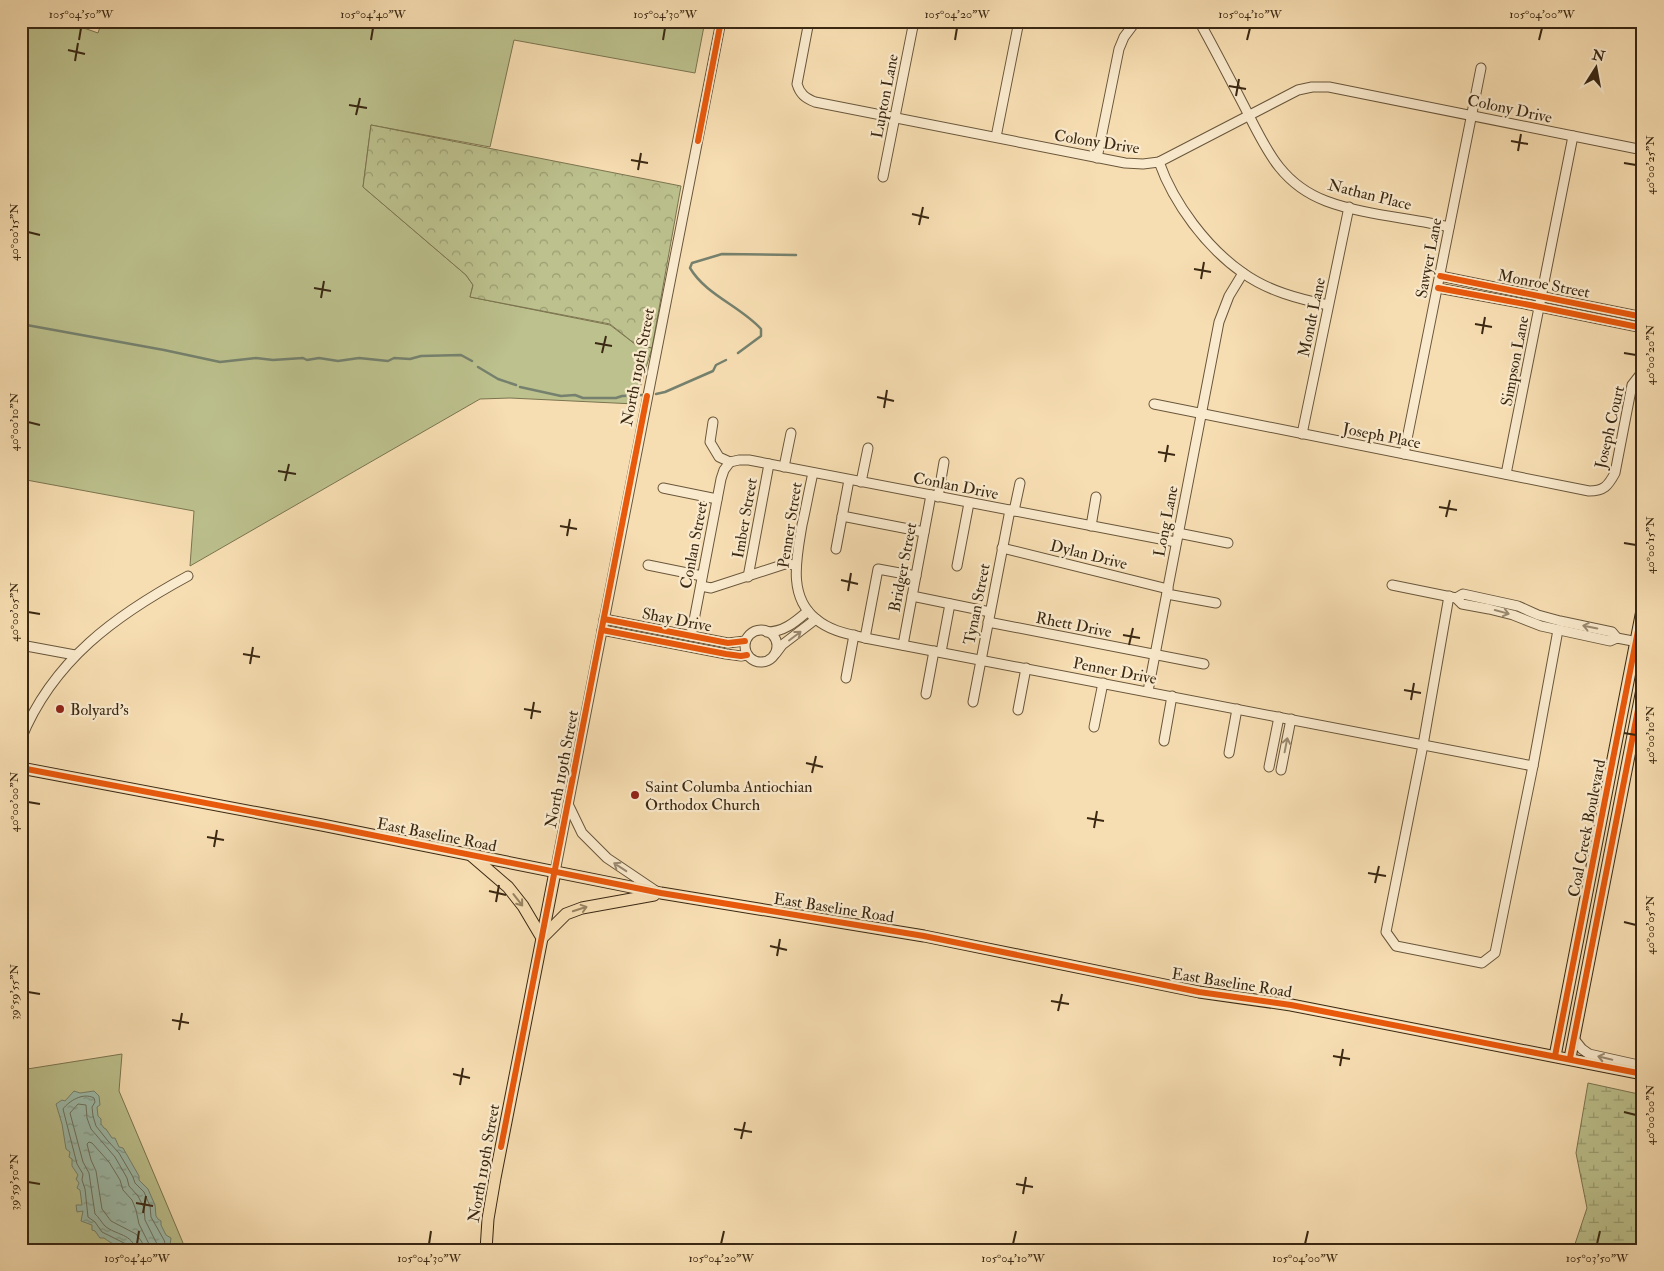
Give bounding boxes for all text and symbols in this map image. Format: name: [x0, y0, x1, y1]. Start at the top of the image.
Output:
text: 105°04'50"W: [49, 7, 114, 22]
text: 105°04'40"W: [340, 7, 407, 22]
text: 105°04'30"W: [633, 7, 698, 22]
text: 105°04'20"W: [924, 7, 990, 22]
text: 105°04'10"W: [1218, 7, 1282, 22]
text: 105°04'00"W: [1509, 7, 1575, 22]
north arrow: [1572, 42, 1622, 92]
text: N: [1590, 46, 1607, 65]
street label: Lupton Lane: [867, 52, 904, 140]
street label: Colony Drive: [1466, 90, 1554, 128]
street label: Colony Drive: [1053, 125, 1141, 159]
text: 40°00'25"N: [1643, 135, 1658, 195]
street label: Nathan Place: [1326, 175, 1414, 215]
text: 40°00'15"N: [7, 203, 22, 261]
street label: Sawyer Lane: [1411, 216, 1447, 300]
street label: Monroe Street: [1496, 265, 1592, 303]
street label: Mondt Lane: [1294, 275, 1330, 359]
street label: North 119th Street: [617, 307, 659, 428]
street label: Simpson Lane: [1496, 314, 1535, 408]
text: 40°00'20"N: [1643, 325, 1658, 385]
street label: Joseph Court: [1590, 384, 1630, 472]
text: 40°00'10"N: [7, 392, 22, 451]
street label: Joseph Place: [1340, 418, 1423, 454]
street label: Conlan Drive: [911, 468, 1001, 504]
street label: Imber Street: [728, 476, 762, 560]
street label: Penner Street: [773, 481, 807, 570]
street label: Long Lane: [1149, 484, 1183, 558]
street label: Conlan Street: [676, 500, 712, 591]
text: 40°00'15"N: [1643, 516, 1658, 574]
street label: Bridger Street: [884, 521, 921, 614]
street label: Dylan Drive: [1048, 536, 1130, 574]
street label: Tynan Street: [959, 562, 995, 647]
text: 40°00'05"N: [7, 582, 22, 642]
street label: Shay Drive: [640, 603, 714, 637]
street label: Rhett Drive: [1034, 608, 1114, 642]
one-way arrow: [1493, 608, 1509, 617]
one-way arrow: [1583, 622, 1599, 632]
one-way arrow: [788, 630, 801, 641]
street label: Penner Drive: [1071, 653, 1159, 689]
place label: Bolyard's: [70, 700, 129, 720]
marker: Bolyard's: [54, 703, 66, 715]
text: 40°00'10"N: [1643, 705, 1658, 764]
street label: North 119th Street: [541, 709, 583, 830]
one-way arrow: [1282, 737, 1291, 753]
street label: Coal Creek Boulevard: [1564, 758, 1610, 899]
text: 40°00'00"N: [7, 771, 22, 832]
place label: Saint Columba Antiochian Orthodox Church: [645, 777, 813, 815]
marker: Saint Columba Antiochian Orthodox Church: [629, 789, 641, 801]
street label: East Baseline Road: [375, 814, 498, 856]
one-way arrow: [613, 861, 627, 871]
street label: East Baseline Road: [772, 889, 896, 927]
one-way arrow: [512, 894, 523, 907]
text: 40°00'05"N: [1643, 895, 1658, 955]
one-way arrow: [572, 904, 587, 913]
text: 39°59'55"N: [7, 964, 22, 1020]
street label: East Baseline Road: [1170, 964, 1294, 1002]
one-way arrow: [1598, 1052, 1614, 1062]
text: 40°00'00"N: [1643, 1084, 1658, 1145]
street label: North 119th Street: [464, 1103, 504, 1224]
text: 39°59'50"N: [7, 1153, 22, 1210]
text: 105°04'40"W: [104, 1251, 171, 1266]
text: 105°04'30"W: [397, 1251, 462, 1266]
text: 105°04'20"W: [688, 1251, 754, 1266]
text: 105°04'10"W: [981, 1251, 1045, 1266]
text: 105°04'00"W: [1272, 1251, 1338, 1266]
text: 105°03'50"W: [1566, 1251, 1629, 1266]

